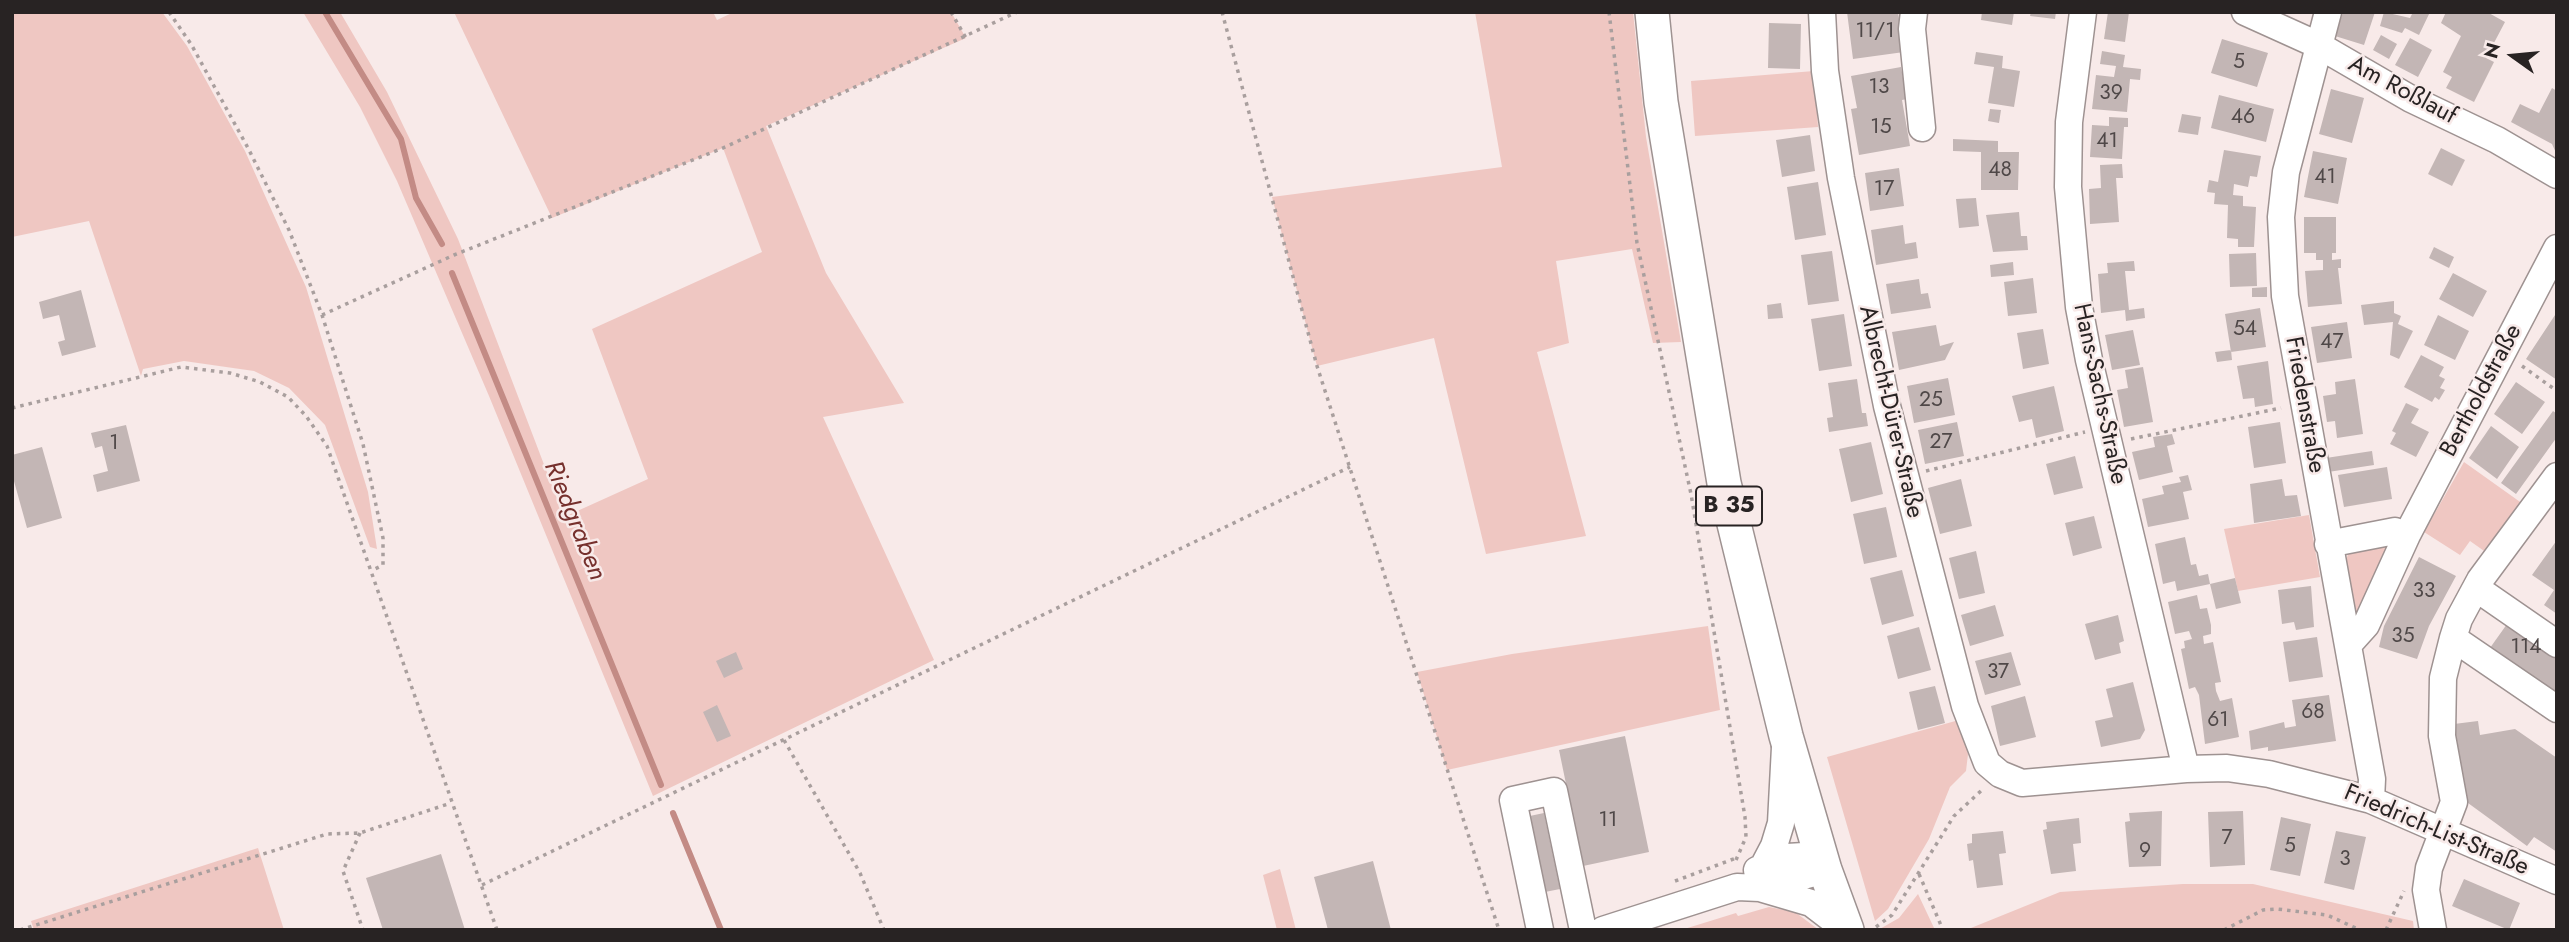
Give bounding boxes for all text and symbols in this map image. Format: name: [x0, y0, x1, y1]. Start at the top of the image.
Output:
house number: 11/1: [1855, 19, 1895, 45]
north arrow: [2478, 21, 2548, 91]
text: N: [2477, 40, 2507, 61]
house number: 5: [2233, 50, 2245, 76]
street label: Am Roßlauf: [2343, 50, 2461, 132]
house number: 13: [1869, 75, 1889, 101]
house number: 39: [2099, 81, 2123, 107]
house number: 46: [2231, 105, 2255, 131]
house number: 15: [1870, 115, 1892, 141]
house number: 41: [2096, 129, 2118, 155]
house number: 48: [1988, 158, 2012, 184]
house number: 41: [2314, 165, 2336, 191]
house number: 17: [1874, 177, 1894, 203]
street label: Hans-Sachs-Straße: [2066, 301, 2132, 487]
street label: Albrecht-Dürer-Straße: [1852, 303, 1928, 521]
house number: 54: [2233, 317, 2257, 343]
street label: Bertholdstraße: [2435, 320, 2529, 462]
house number: 47: [2320, 330, 2344, 356]
street label: Friedenstraße: [2278, 334, 2330, 476]
house number: 25: [1919, 388, 1943, 414]
house number: 27: [1930, 430, 1952, 456]
house number: 1: [109, 431, 119, 457]
water label: Riedgraben: [536, 457, 612, 585]
road number: B 35: [1696, 486, 1762, 526]
house number: 33: [2413, 579, 2435, 605]
house number: 35: [2391, 624, 2415, 650]
house number: 114: [2510, 635, 2542, 661]
house number: 37: [1987, 660, 2009, 686]
house number: 68: [2301, 700, 2325, 726]
house number: 61: [2207, 708, 2229, 734]
street label: Friedrich-List-Straße: [2339, 779, 2533, 883]
house number: 11: [1599, 808, 1617, 834]
house number: 7: [2221, 826, 2233, 852]
house number: 5: [2284, 834, 2296, 860]
house number: 9: [2139, 839, 2151, 865]
house number: 3: [2339, 847, 2351, 873]

